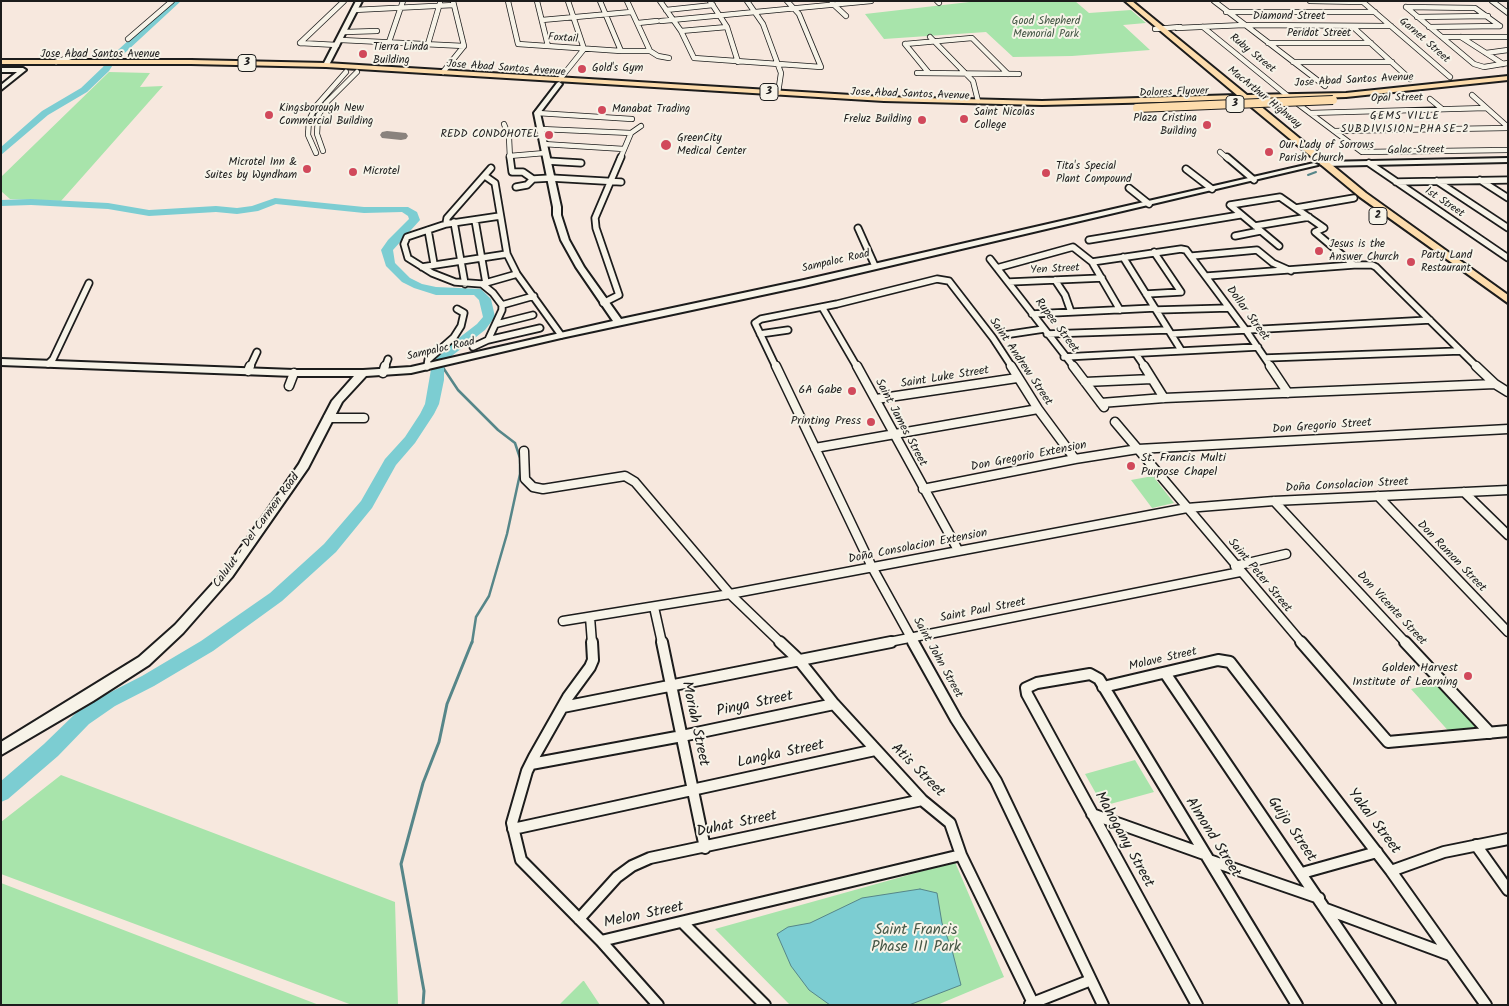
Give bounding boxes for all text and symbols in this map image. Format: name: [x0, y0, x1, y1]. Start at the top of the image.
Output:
street label: Diamond Street: [1253, 10, 1325, 24]
park label: Good Shepherd Memorial Park: [1012, 15, 1080, 41]
street label: Garnet Street: [1396, 15, 1452, 67]
street label: Peridot Street: [1287, 27, 1351, 41]
street label: Foxtail: [547, 31, 579, 47]
street label: Ruby Street: [1226, 32, 1278, 76]
place label: Tierra Linda Building: [373, 41, 428, 67]
street label: Jose Abad Santos Avenue: [40, 48, 160, 62]
marker: Tierra Linda Building: [357, 48, 369, 60]
road number: 3: [238, 54, 256, 72]
street label: Jose Abad Santos Avenue: [446, 58, 566, 80]
place label: Gold's Gym: [592, 62, 643, 76]
marker: Gold's Gym: [576, 63, 588, 75]
street label: MacArthur Highway: [1224, 64, 1304, 132]
street label: Jose Abad Santos Avenue: [1294, 71, 1414, 91]
road number: 3: [760, 84, 778, 100]
street label: Dolores Flyover: [1139, 85, 1209, 101]
street label: Jose Abad Santos Avenue: [850, 86, 970, 104]
street label: Opal Street: [1371, 92, 1423, 106]
road number: 3: [1226, 96, 1244, 112]
place label: Kingsborough New Commercial Building: [279, 102, 373, 128]
place label: Manabat Trading: [612, 103, 690, 117]
marker: Manabat Trading: [596, 104, 608, 116]
place label: Saint Nicolas College: [974, 106, 1035, 132]
marker: Kingsborough New Commercial Building: [263, 109, 275, 121]
district label: GEMS VILLE SUBDIVISION PHASE 2: [1338, 110, 1472, 136]
place label: Plaza Cristina Building: [1133, 112, 1197, 138]
place label: Freluz Building: [844, 113, 912, 127]
marker: Saint Nicolas College: [958, 113, 970, 125]
marker: Freluz Building: [916, 114, 928, 126]
marker: Plaza Cristina Building: [1201, 119, 1213, 131]
place label: REDD CONDOHOTEL: [440, 128, 539, 142]
marker: REDD CONDOHOTEL: [543, 129, 555, 141]
place label: GreenCity Medical Center: [677, 132, 746, 158]
marker: GreenCity Medical Center: [659, 138, 673, 152]
place label: Our Lady of Sorrows Parish Church: [1279, 139, 1374, 165]
street label: Galac Street: [1387, 144, 1445, 158]
marker: Our Lady of Sorrows Parish Church: [1263, 146, 1275, 158]
place label: Microtel Inn & Suites by Wyndham: [205, 156, 297, 182]
place label: Tita's Special Plant Compound: [1056, 160, 1132, 186]
marker: Microtel Inn & Suites by Wyndham: [301, 163, 313, 175]
place label: Microtel: [363, 165, 400, 179]
marker: Microtel: [347, 166, 359, 178]
marker: Tita's Special Plant Compound: [1040, 167, 1052, 179]
street label: 1st Street: [1422, 185, 1466, 221]
road number: 2: [1369, 208, 1387, 225]
place label: Jesus is the Answer Church: [1329, 238, 1399, 264]
marker: Jesus is the Answer Church: [1313, 245, 1325, 257]
street label: Sampaloc Road: [801, 248, 871, 276]
place label: Party Land Restaurant: [1421, 249, 1472, 275]
marker: Party Land Restaurant: [1405, 256, 1417, 268]
street label: Yen Street: [1030, 262, 1080, 278]
street label: Dollar Street: [1222, 284, 1272, 344]
street label: Rupee Street: [1031, 296, 1081, 356]
street label: Saint Andrew Street: [985, 315, 1055, 409]
street label: Sampaloc Road: [406, 336, 476, 364]
street label: Saint Luke Street: [900, 364, 990, 392]
street label: Saint James Street: [871, 377, 929, 469]
place label: 6A Gabe: [799, 384, 842, 398]
marker: 6A Gabe: [846, 385, 858, 397]
place label: Printing Press: [791, 415, 861, 429]
marker: Printing Press: [865, 416, 877, 428]
street label: Don Gregorio Street: [1272, 416, 1372, 438]
street label: Don Gregorio Extension: [970, 439, 1088, 475]
place label: St. Francis Multi Purpose Chapel: [1141, 452, 1226, 480]
marker: St. Francis Multi Purpose Chapel: [1125, 460, 1137, 472]
street label: Calulut - Del Carmen Road: [211, 471, 303, 591]
street label: Doña Consolacion Street: [1285, 476, 1409, 496]
street label: Don Ramon Street: [1413, 518, 1489, 596]
street label: Doña Consolacion Extension: [847, 526, 989, 568]
street label: Saint Peter Street: [1224, 536, 1294, 616]
street label: Don Vicente Street: [1353, 569, 1429, 649]
street label: Saint Paul Street: [939, 596, 1027, 626]
street label: Saint John Street: [909, 615, 965, 701]
street label: Molave Street: [1128, 645, 1198, 675]
place label: Golden Harvest Institute of Learning: [1352, 662, 1458, 690]
marker: Golden Harvest Institute of Learning: [1462, 670, 1474, 682]
street label: Moriah Street: [676, 680, 712, 768]
street label: Pinya Street: [715, 688, 795, 722]
street label: Langka Street: [736, 737, 826, 773]
street label: Atis Street: [886, 740, 948, 802]
street label: Yakal Street: [1343, 786, 1403, 858]
street label: Mahogany Street: [1089, 789, 1157, 891]
street label: Guijo Street: [1263, 794, 1319, 866]
street label: Almond Street: [1180, 795, 1244, 881]
street label: Duhat Street: [695, 808, 779, 842]
street label: Melon Street: [602, 899, 686, 933]
park label: Saint Francis Phase III Park: [871, 922, 961, 957]

